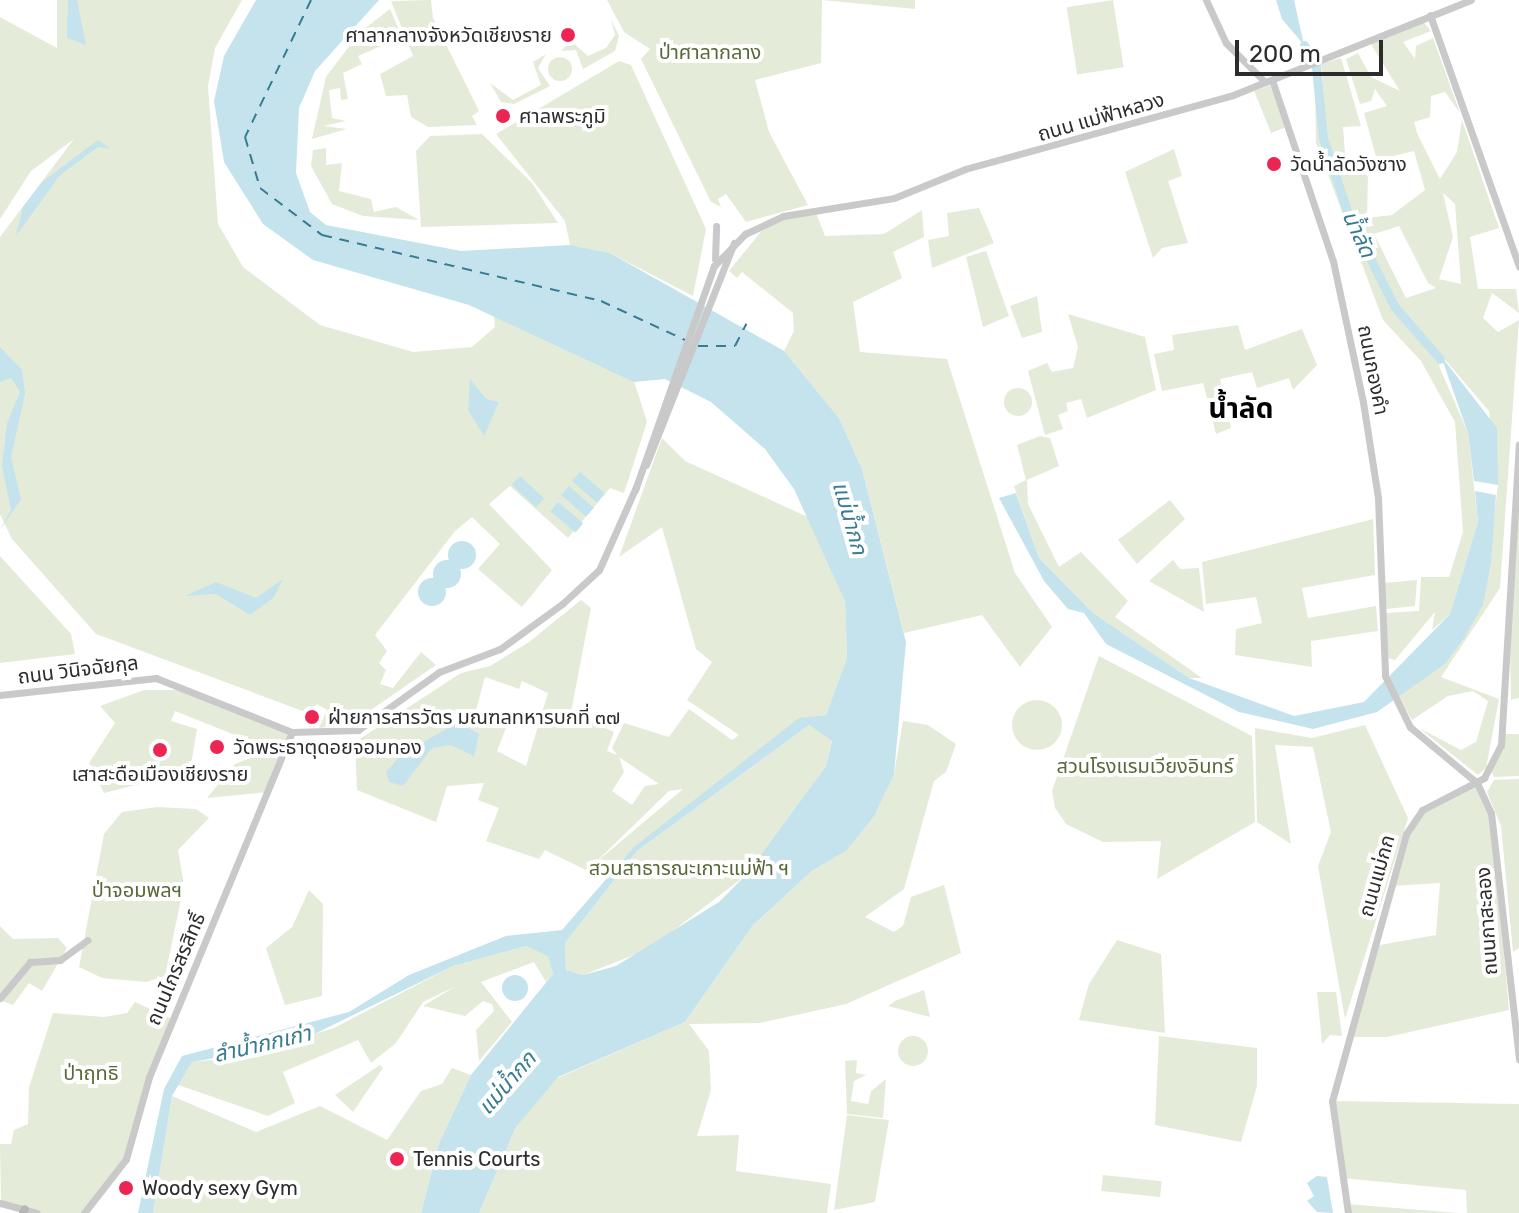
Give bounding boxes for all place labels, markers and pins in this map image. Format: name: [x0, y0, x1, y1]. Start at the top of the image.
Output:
place label: ศาลากลางจังหวัดเชียงราย: [345, 23, 552, 47]
marker: ศาลากลางจังหวัดเชียงราย: [559, 26, 577, 44]
place label: ศาลพระภูมิ: [519, 104, 606, 128]
marker: ศาลพระภูมิ: [494, 107, 512, 125]
place label: วัดน้ำลัดวังซาง: [1290, 152, 1407, 176]
marker: วัดน้ำลัดวังซาง: [1265, 155, 1283, 173]
place label: ฝ่ายการสารวัตร มณฑลทหารบกที่ ๓๗: [328, 705, 620, 729]
marker: ฝ่ายการสารวัตร มณฑลทหารบกที่ ๓๗: [303, 708, 321, 726]
place label: วัดพระธาตุดอยจอมทอง: [233, 735, 422, 759]
marker: วัดพระธาตุดอยจอมทอง: [208, 738, 226, 756]
marker: เสาสะดือเมืองเชียงราย: [151, 741, 169, 759]
place label: เสาสะดือเมืองเชียงราย: [72, 762, 248, 786]
place label: Tennis Courts: [413, 1147, 541, 1171]
marker: Tennis Courts: [388, 1150, 406, 1168]
place label: Woody sexy Gym: [142, 1176, 299, 1200]
marker: Woody sexy Gym: [117, 1179, 135, 1197]

